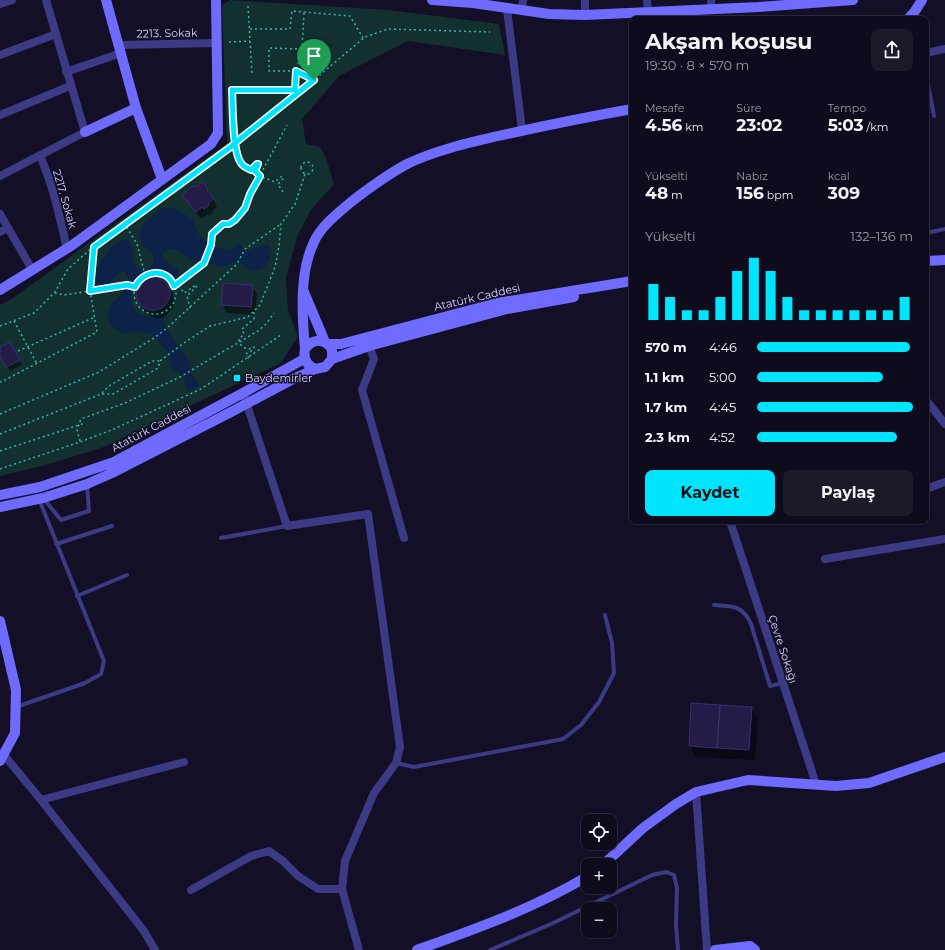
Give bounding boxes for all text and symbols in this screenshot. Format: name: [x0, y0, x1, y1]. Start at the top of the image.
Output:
street label: 2213. Sokak: [136, 25, 198, 41]
text: Akşam koşusu: [645, 28, 812, 55]
button: share: [871, 29, 913, 71]
pin: [297, 39, 331, 80]
icon: arrive: [303, 45, 325, 67]
text: 19:30 · 8 × 570 m: [645, 57, 749, 73]
text: Mesafe: [645, 101, 684, 115]
text: Süre: [736, 101, 761, 115]
text: Tempo: [828, 101, 866, 115]
text: 4.56: [645, 115, 682, 135]
text: 23:02: [736, 115, 782, 135]
text: 5:03: [828, 115, 864, 135]
text: km: [682, 120, 704, 134]
text: /km: [864, 120, 888, 134]
street label: 2217. Sokak: [50, 168, 80, 231]
text: Yükselti: [645, 169, 688, 183]
text: Nabız: [736, 169, 768, 183]
text: kcal: [828, 169, 850, 183]
text: 48: [645, 183, 668, 203]
text: 156: [736, 183, 764, 203]
text: 309: [828, 183, 860, 203]
text: m: [668, 188, 683, 202]
text: bpm: [764, 188, 793, 202]
text: Yükselti: [645, 228, 695, 244]
text: 132–136 m: [850, 228, 913, 244]
street label: Atatürk Caddesi: [432, 280, 522, 314]
text: 570 m: [645, 339, 687, 355]
text: 4:46: [709, 339, 737, 355]
text: 1.1 km: [645, 369, 684, 385]
text: 5:00: [709, 369, 736, 385]
place label: Baydemirler: [245, 371, 312, 385]
marker: Baydemirler: [232, 373, 242, 383]
text: 1.7 km: [645, 399, 687, 415]
text: 4:45: [709, 399, 736, 415]
street label: Atatürk Caddesi: [109, 401, 193, 455]
text: 2.3 km: [645, 429, 690, 445]
text: 4:52: [709, 429, 735, 445]
button: Kaydet: [645, 470, 775, 516]
button: Paylaş: [783, 470, 913, 516]
street label: Çevre Sokağı: [765, 613, 801, 685]
map controls: [581, 814, 617, 938]
button: locate: [581, 814, 617, 850]
button: +: [581, 858, 617, 894]
button: −: [581, 902, 617, 938]

